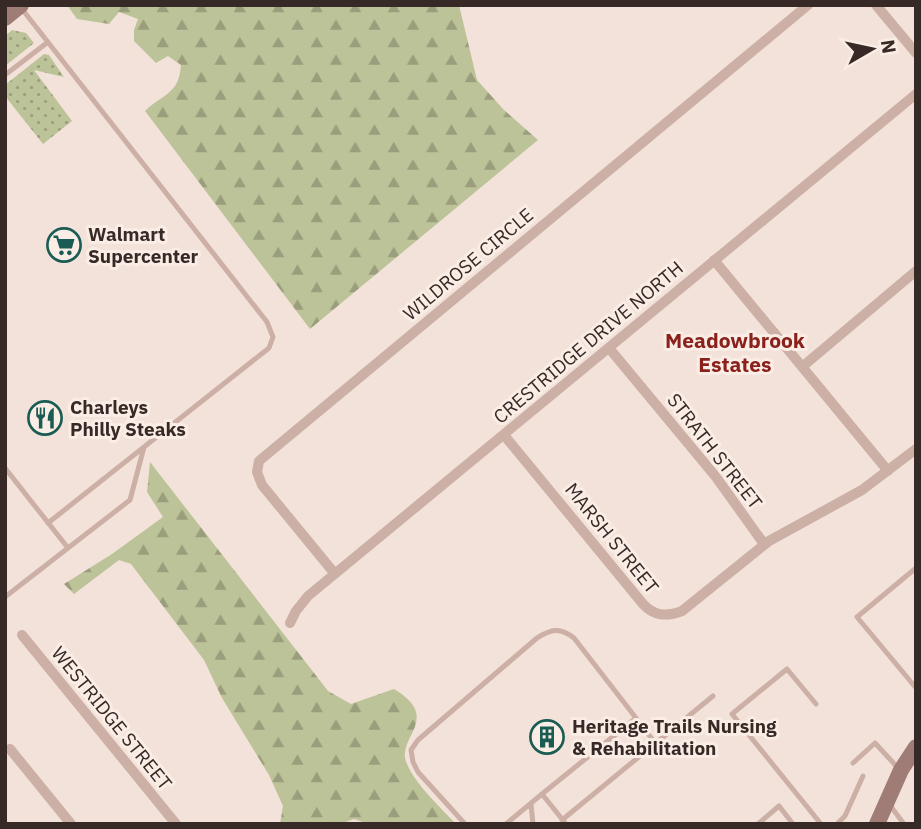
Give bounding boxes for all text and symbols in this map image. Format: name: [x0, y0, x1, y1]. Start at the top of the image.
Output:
north arrow: [837, 14, 907, 84]
text: N: [876, 38, 902, 55]
street label: WILDROSE CIRCLE: [398, 203, 538, 325]
place label: Walmart Supercenter: [88, 222, 199, 268]
supermarket icon: Walmart Supercenter: [45, 226, 83, 264]
street label: CRESTRIDGE DRIVE NORTH: [488, 256, 688, 428]
district label: Meadowbrook Estates: [665, 326, 806, 378]
street label: STRATH STREET: [662, 388, 768, 514]
place label: Charleys Philly Steaks: [70, 395, 186, 441]
restaurant icon: Charleys Philly Steaks: [26, 399, 64, 437]
street label: MARSH STREET: [560, 478, 664, 598]
street label: WESTRIDGE STREET: [47, 641, 177, 795]
place label: Heritage Trails Nursing & Rehabilitation: [572, 714, 777, 760]
building icon: Heritage Trails Nursing & Rehabilitation: [528, 718, 566, 756]

